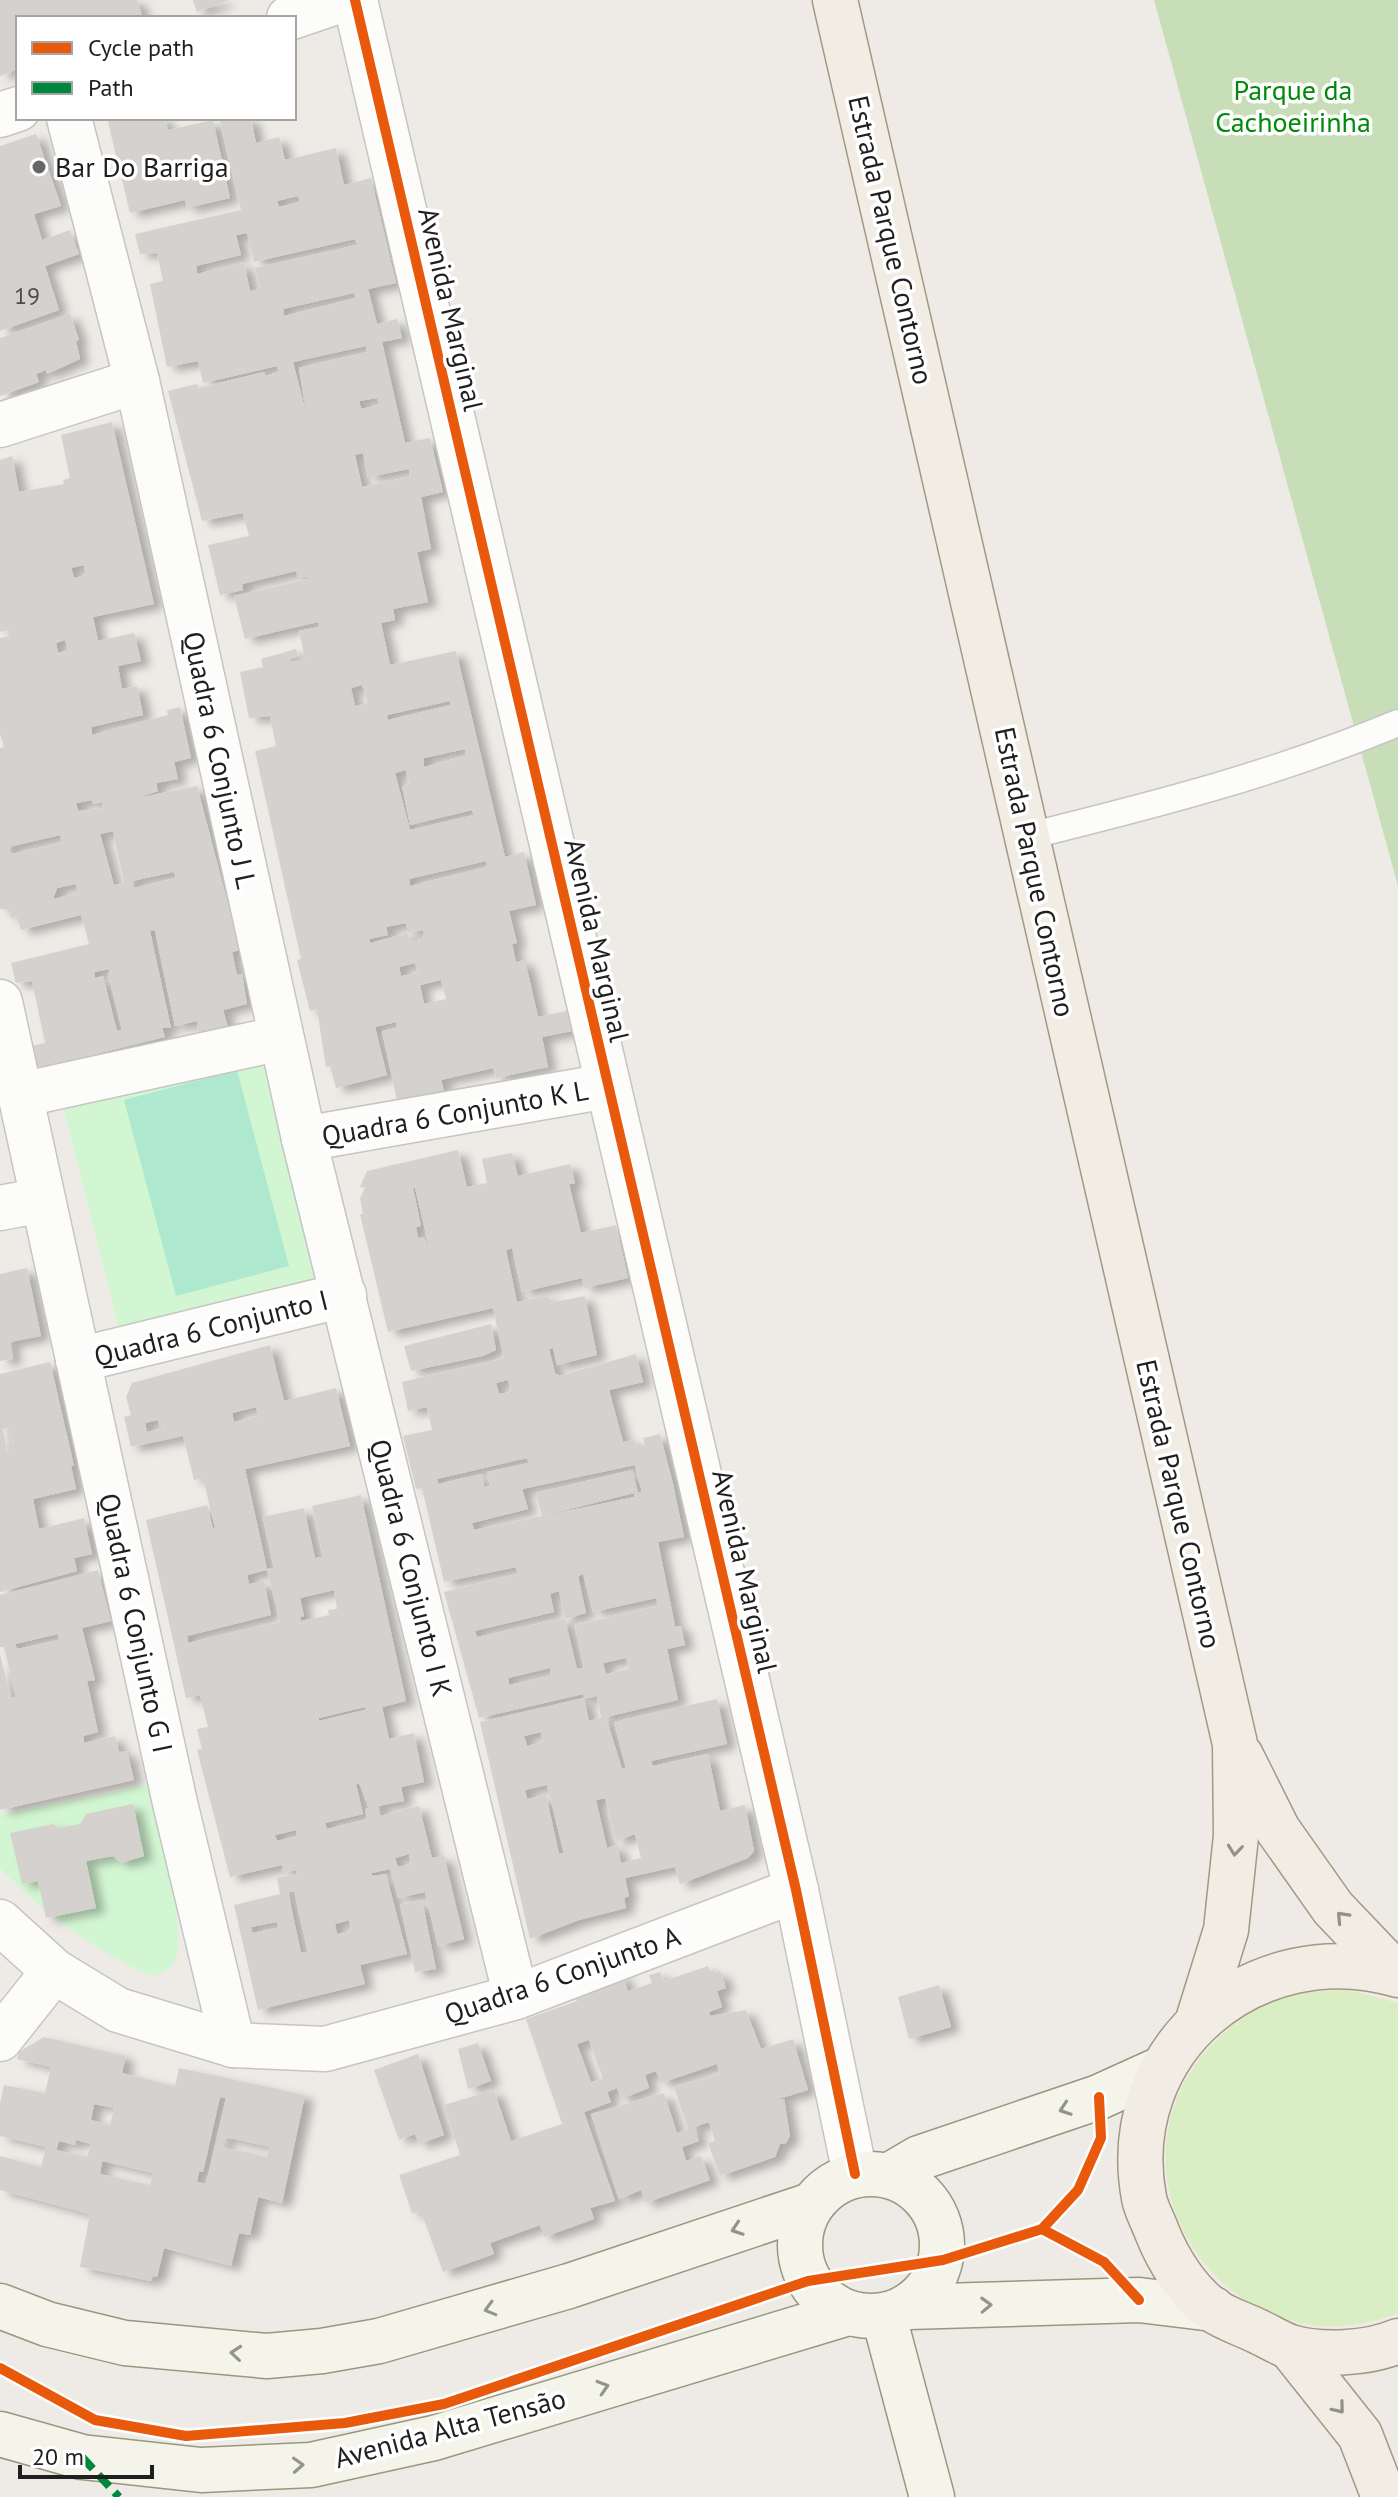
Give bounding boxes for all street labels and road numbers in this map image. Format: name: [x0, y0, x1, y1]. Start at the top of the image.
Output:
street label: Estrada Parque Contorno: [840, 92, 943, 388]
street label: Avenida Marginal: [410, 204, 493, 414]
street label: Quadra 6 Conjunto J L: [175, 628, 266, 892]
street label: Estrada Parque Contorno: [987, 724, 1084, 1020]
street label: Avenida Marginal: [556, 835, 639, 1045]
street label: Quadra 6 Conjunto K L: [319, 1071, 591, 1154]
street label: Quadra 6 Conjunto I: [90, 1281, 332, 1374]
street label: Estrada Parque Contorno: [1128, 1356, 1231, 1652]
street label: Quadra 6 Conjunto I K: [362, 1435, 461, 1701]
street label: Avenida Marginal: [704, 1466, 787, 1676]
street label: Quadra 6 Conjunto G I: [91, 1490, 182, 1756]
street label: Quadra 6 Conjunto A: [439, 1917, 685, 2032]
street label: Avenida Alta Tensão: [330, 2379, 570, 2476]

